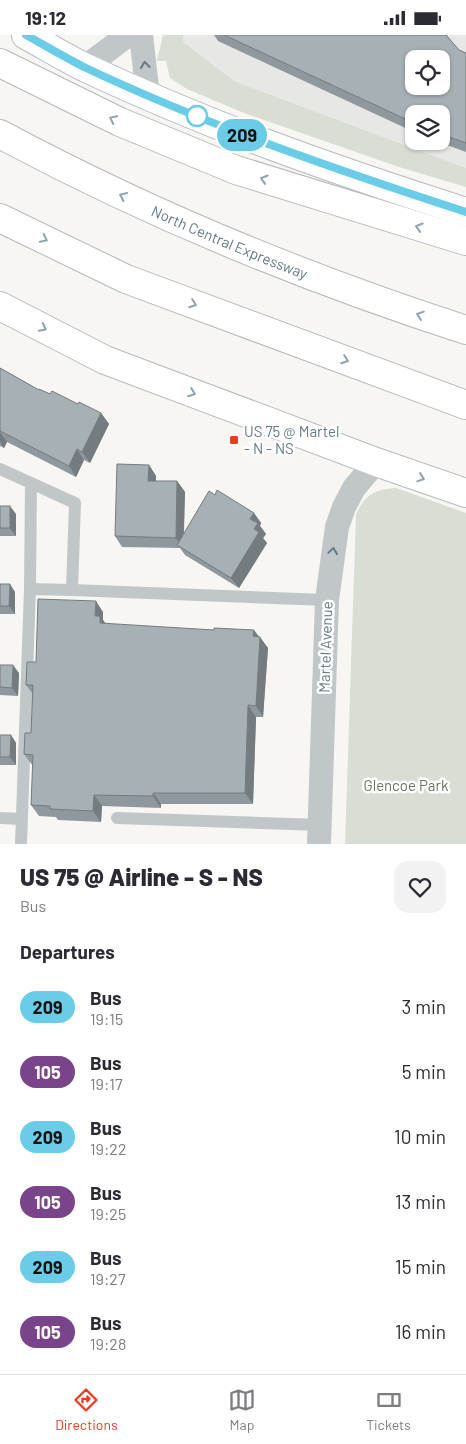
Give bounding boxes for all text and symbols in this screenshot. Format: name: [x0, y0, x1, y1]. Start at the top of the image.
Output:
text: 19:12: [25, 6, 66, 29]
map controls: [405, 50, 450, 150]
button: locate: [405, 50, 450, 95]
one-way arrow: [139, 61, 150, 69]
unlabelled marker: [186, 105, 208, 127]
button: layers: [405, 105, 450, 150]
one-way arrow: [109, 114, 118, 125]
line badge: 209: [213, 119, 271, 151]
text: 209: [227, 124, 257, 146]
one-way arrow: [260, 175, 269, 185]
one-way arrow: [119, 192, 128, 202]
street label: North Central Expressway: [149, 201, 310, 282]
one-way arrow: [416, 222, 424, 232]
one-way arrow: [39, 233, 48, 243]
one-way arrow: [188, 298, 197, 308]
one-way arrow: [416, 311, 424, 321]
one-way arrow: [38, 322, 47, 332]
one-way arrow: [340, 354, 349, 364]
one-way arrow: [187, 387, 196, 397]
place label: US 75 @ Martel - N - NS: [244, 422, 339, 457]
marker: US 75 @ Martel - N - NS: [228, 434, 240, 446]
one-way arrow: [417, 472, 425, 482]
one-way arrow: [328, 547, 338, 556]
street label: Martel Avenue: [314, 601, 336, 693]
park label: Glencoe Park: [363, 776, 449, 794]
button: heart: [394, 861, 446, 913]
text: US 75 @ Airline - S - NS: [20, 862, 263, 891]
text: Bus: [20, 896, 46, 915]
text: Departures: [20, 940, 115, 963]
text: Bus: [90, 986, 122, 1009]
text: 3 min: [402, 995, 446, 1018]
text: 209: [33, 996, 62, 1018]
text: 19:15: [90, 1009, 123, 1028]
text: Bus: [90, 1051, 122, 1074]
text: 5 min: [402, 1060, 446, 1083]
text: 105: [34, 1061, 61, 1083]
text: 19:17: [90, 1074, 123, 1093]
text: Bus: [90, 1116, 122, 1139]
text: 10 min: [394, 1125, 446, 1148]
text: 209: [33, 1126, 62, 1148]
text: 19:22: [90, 1139, 127, 1158]
text: Bus: [90, 1181, 122, 1204]
text: 13 min: [395, 1190, 446, 1213]
text: 105: [34, 1191, 61, 1213]
text: 19:25: [90, 1204, 126, 1223]
text: Bus: [90, 1246, 122, 1269]
text: 15 min: [395, 1255, 446, 1278]
text: 209: [33, 1256, 62, 1278]
text: 19:27: [90, 1269, 126, 1288]
text: Bus: [90, 1311, 122, 1334]
text: 16 min: [395, 1320, 446, 1343]
text: 105: [34, 1321, 61, 1343]
text: 19:28: [90, 1334, 126, 1353]
tab: Directions: [55, 1386, 118, 1433]
tab: Map: [228, 1386, 256, 1433]
tab: Tickets: [366, 1386, 411, 1433]

